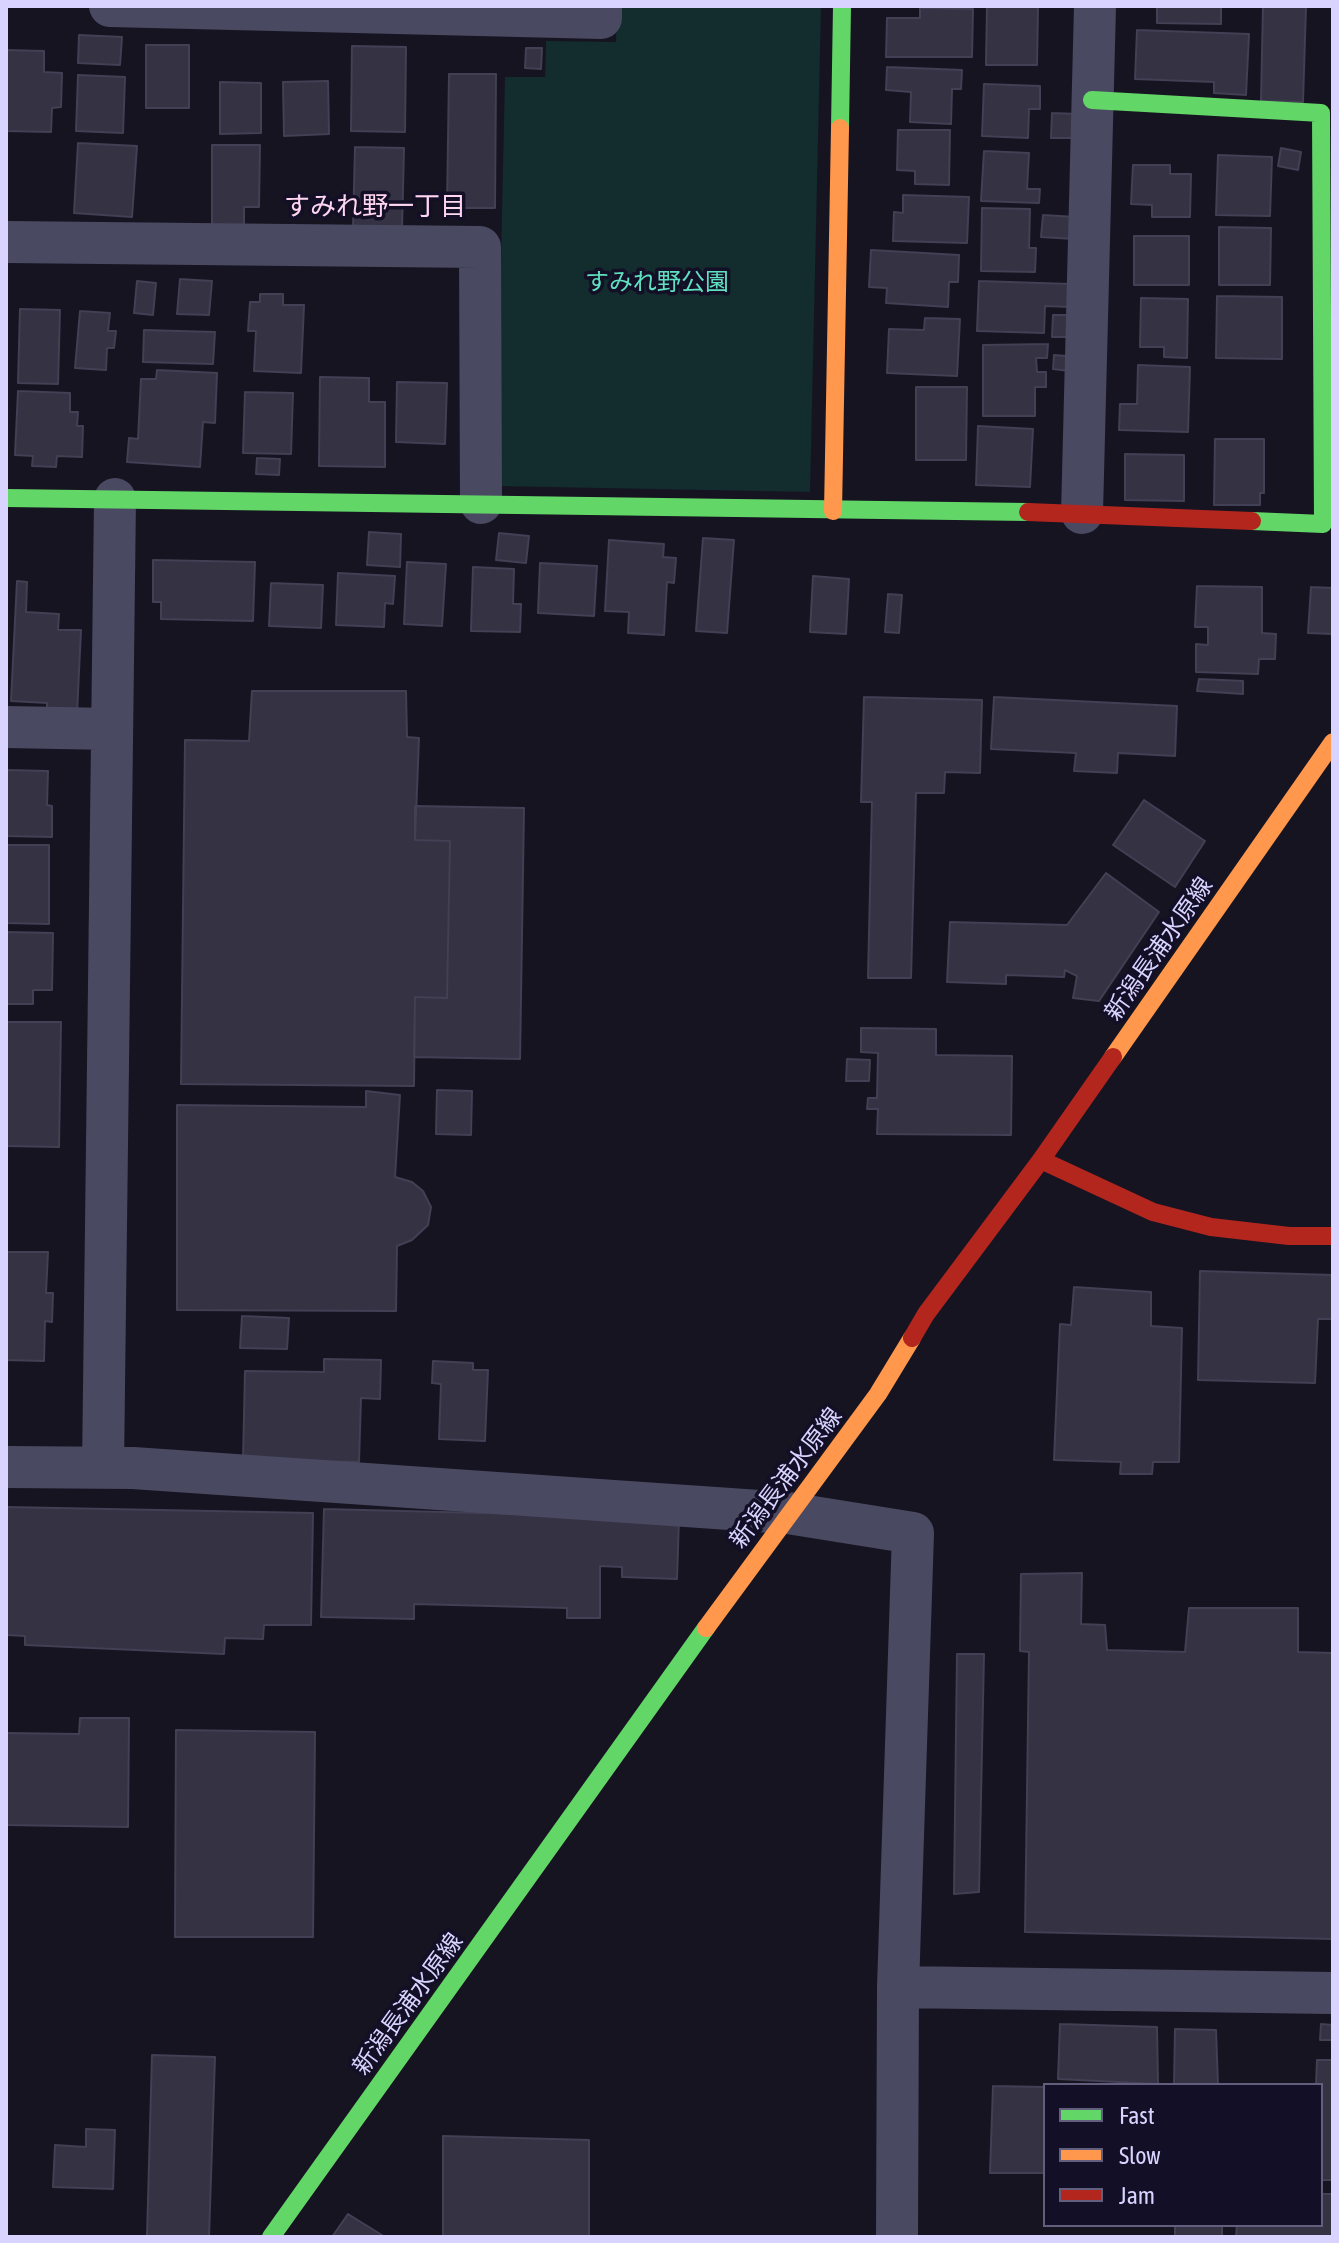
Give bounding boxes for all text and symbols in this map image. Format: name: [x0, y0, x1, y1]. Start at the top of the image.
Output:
district label: すみれ野一丁目: [284, 191, 466, 223]
park label: すみれ野公園: [585, 268, 729, 296]
street label: 新潟長浦水原線: [1099, 872, 1219, 1026]
street label: 新潟長浦水原線: [724, 1402, 848, 1554]
street label: 新潟長浦水原線: [347, 1928, 469, 2080]
legend: [1043, 2083, 1323, 2227]
text: Fast: [1119, 2102, 1155, 2129]
text: Slow: [1119, 2142, 1161, 2169]
text: Jam: [1119, 2182, 1155, 2209]

